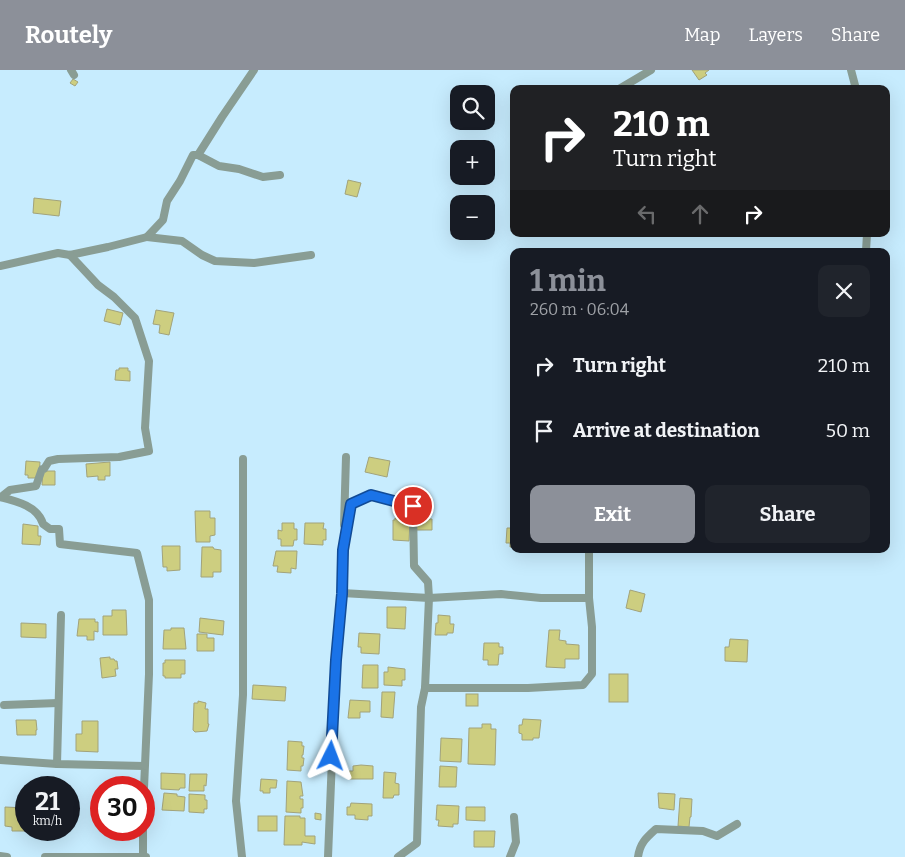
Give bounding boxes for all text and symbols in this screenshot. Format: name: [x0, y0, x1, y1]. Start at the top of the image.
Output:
text: Routely: [25, 21, 112, 49]
text: Map: [684, 24, 720, 46]
text: Layers: [748, 24, 803, 46]
text: Share: [831, 24, 880, 46]
map controls: [450, 85, 495, 240]
button: search: [450, 85, 495, 130]
text: 210 m: [613, 103, 710, 145]
icon: right: [530, 105, 595, 170]
button: +: [450, 140, 495, 185]
text: Turn right: [613, 145, 716, 172]
button: −: [450, 195, 495, 240]
icon: left: [633, 200, 661, 228]
icon: ahead: [686, 200, 714, 228]
icon: right: [739, 200, 767, 228]
text: 1 min: [530, 263, 606, 299]
button: close: [818, 265, 870, 317]
text: 260 m · 06:04: [530, 300, 629, 319]
icon: right: [530, 352, 558, 380]
text: Turn right: [573, 354, 666, 377]
text: 210 m: [818, 354, 870, 377]
icon: arrive: [530, 417, 558, 445]
text: Arrive at destination: [573, 419, 760, 442]
text: 50 m: [826, 419, 870, 442]
pin: [392, 485, 434, 527]
button: Exit: [530, 485, 695, 543]
button: Share: [705, 485, 870, 543]
icon: arrive: [399, 492, 427, 520]
position arrow: [304, 729, 356, 781]
speed limit sign: 30: [90, 776, 155, 841]
text: 21: [35, 787, 60, 817]
text: km/h: [33, 814, 62, 828]

